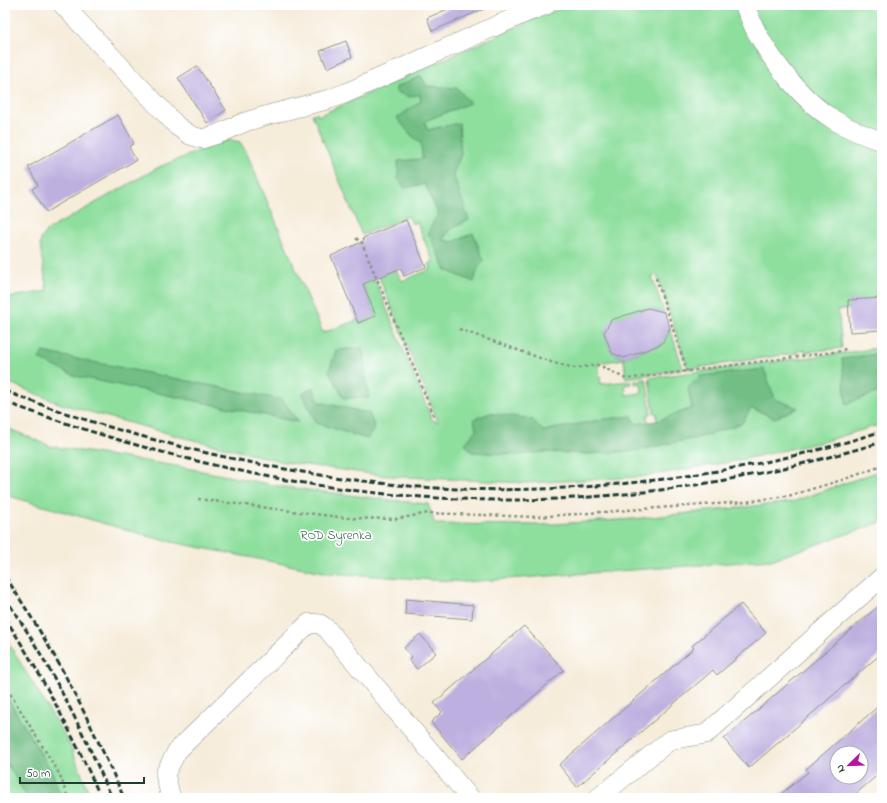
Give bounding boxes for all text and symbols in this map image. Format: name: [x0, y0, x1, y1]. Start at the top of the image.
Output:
park label: ROD Syrenka: [300, 526, 372, 546]
north arrow: [829, 745, 869, 785]
scale bar: [20, 759, 144, 785]
text: N: [832, 762, 850, 775]
text: 50 m: [26, 765, 50, 783]

